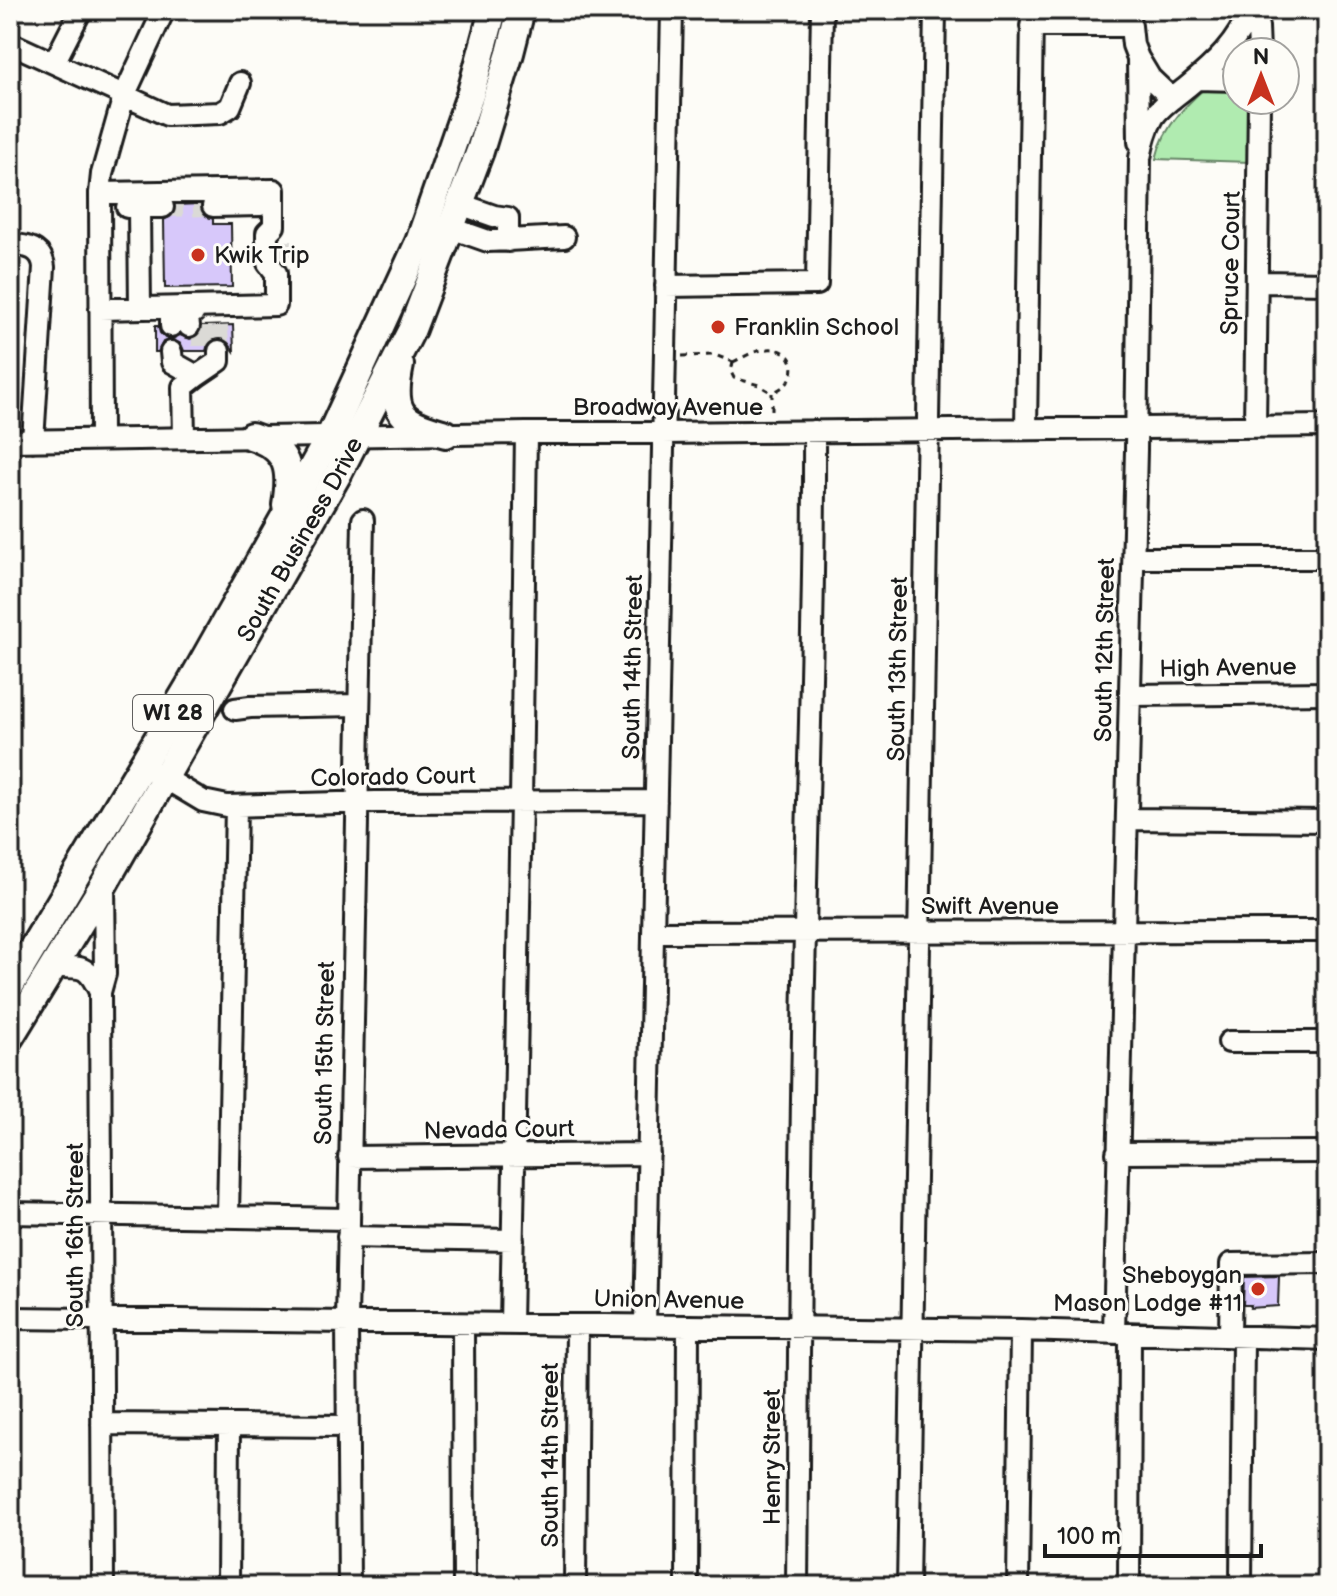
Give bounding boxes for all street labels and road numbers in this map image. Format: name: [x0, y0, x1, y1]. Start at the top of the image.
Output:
street label: Spruce Court: [1215, 190, 1247, 335]
street label: Broadway Avenue: [573, 393, 763, 422]
street label: South Business Drive: [231, 432, 369, 647]
street label: South 12th Street: [1089, 557, 1121, 742]
street label: South 14th Street: [617, 574, 649, 760]
street label: South 13th Street: [882, 576, 914, 762]
street label: High Avenue: [1159, 652, 1297, 684]
road number: WI 28: [133, 695, 213, 731]
street label: Colorado Court: [310, 761, 477, 793]
street label: Swift Avenue: [921, 892, 1059, 921]
street label: South 15th Street: [309, 960, 341, 1145]
street label: Nevada Court: [423, 1114, 575, 1146]
street label: South 16th Street: [61, 1142, 90, 1327]
street label: Union Avenue: [593, 1284, 745, 1316]
street label: South 14th Street: [536, 1362, 565, 1547]
street label: Henry Street: [758, 1388, 787, 1525]

